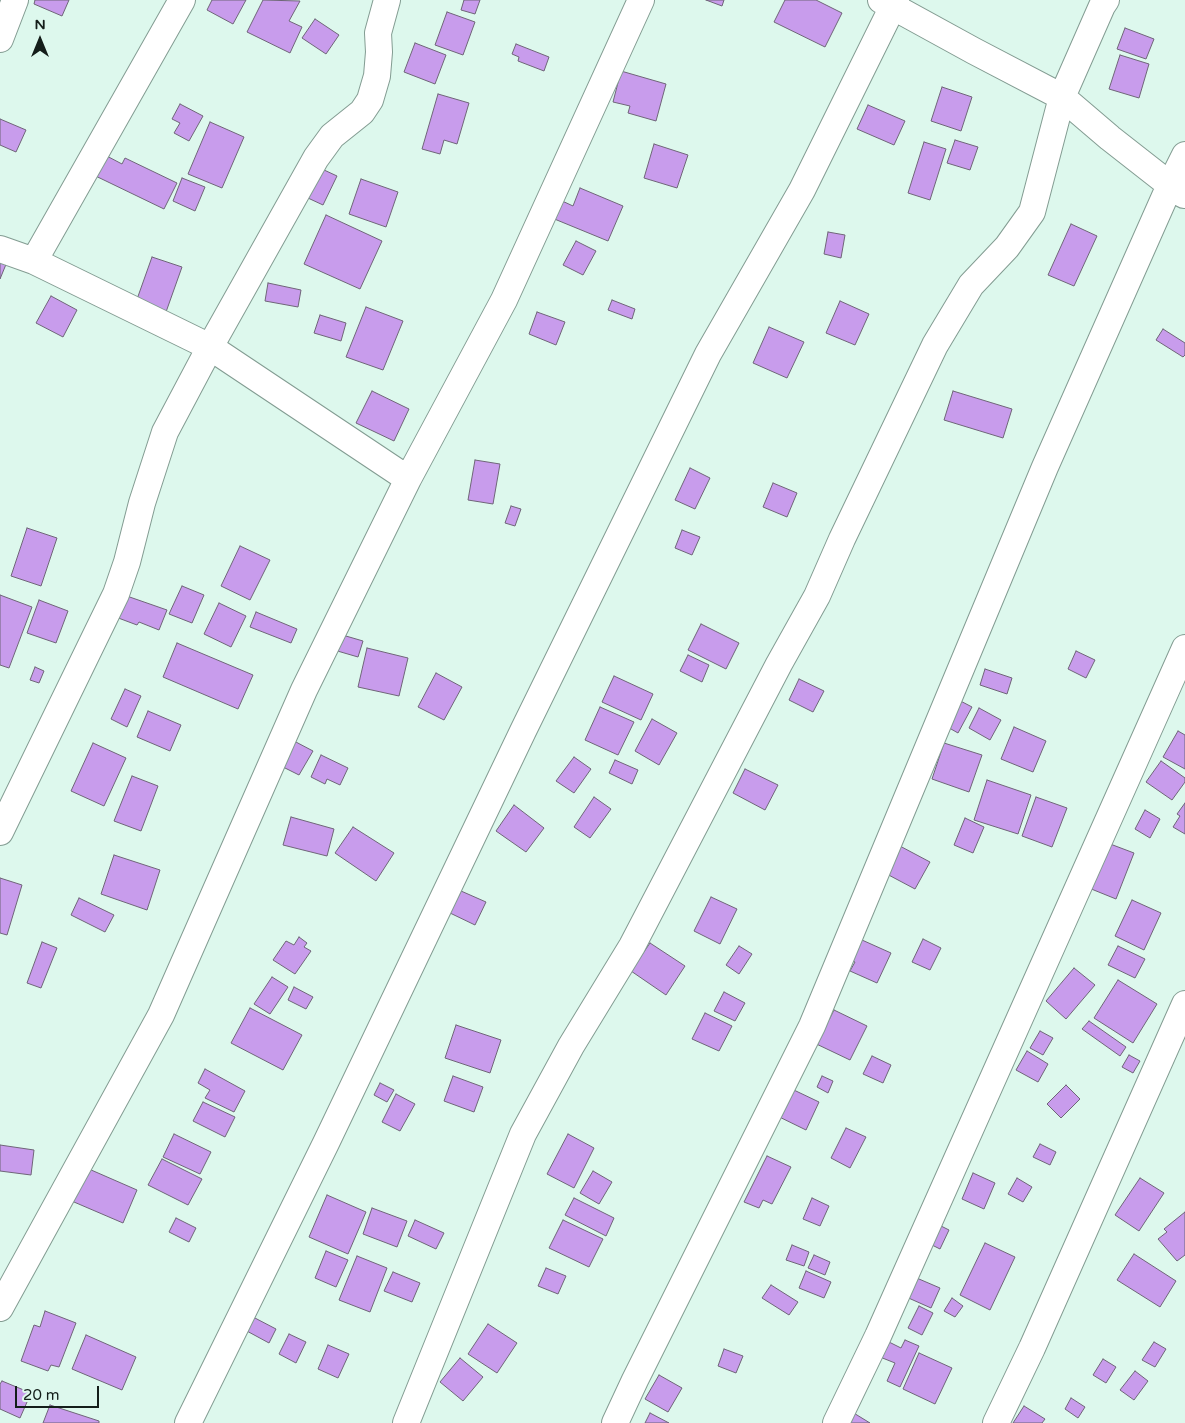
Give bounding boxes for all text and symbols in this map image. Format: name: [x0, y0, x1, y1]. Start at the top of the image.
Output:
north arrow: [15, 15, 65, 65]
text: N: [34, 16, 46, 33]
scale bar: [18, 1376, 101, 1408]
text: 20 m: [23, 1386, 60, 1404]

